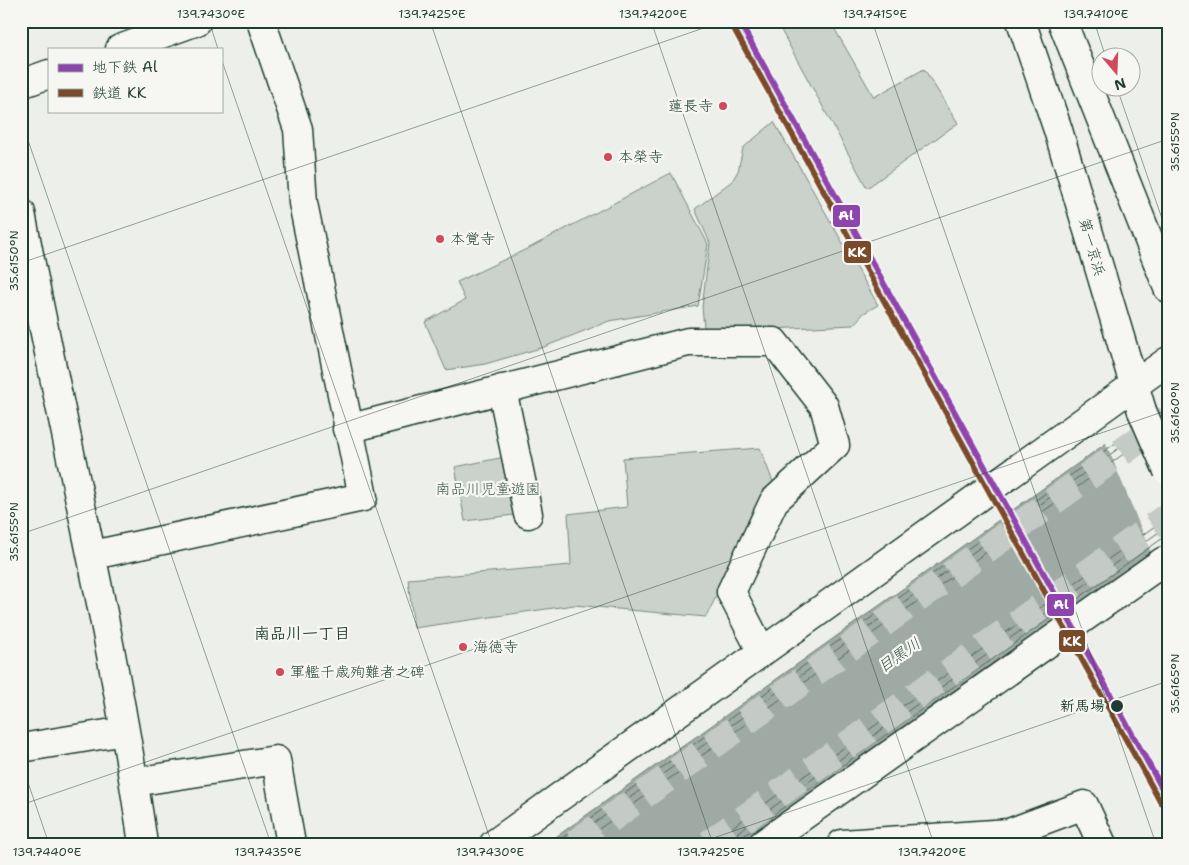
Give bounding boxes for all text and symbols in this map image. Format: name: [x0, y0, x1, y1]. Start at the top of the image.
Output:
text: 139.7430°E: [177, 6, 245, 22]
text: 139.7425°E: [399, 6, 465, 22]
text: 139.7420°E: [619, 6, 687, 22]
text: 139.7415°E: [843, 6, 907, 22]
text: 139.7410°E: [1064, 6, 1128, 22]
legend: [48, 48, 222, 112]
north arrow: [1092, 48, 1142, 98]
text: 地下鉄 Al: [92, 57, 158, 77]
text: N: [1112, 74, 1128, 95]
text: 鉄道 KK: [92, 83, 147, 103]
place label: 蓮長寺: [668, 96, 713, 116]
marker: 蓮長寺: [717, 100, 729, 112]
text: 35.6155°N: [1167, 112, 1183, 172]
place label: 本榮寺: [618, 147, 663, 167]
marker: 本榮寺: [602, 151, 614, 163]
line badge: Al: [832, 204, 861, 228]
text: Al: [838, 206, 854, 224]
street label: 第一京浜: [1074, 215, 1110, 279]
place label: 本覚寺: [450, 229, 495, 249]
text: 35.6150°N: [6, 230, 22, 292]
marker: 本覚寺: [434, 233, 446, 245]
line badge: KK: [843, 240, 872, 264]
text: KK: [847, 243, 867, 261]
text: 35.6160°N: [1167, 382, 1183, 444]
park label: 南品川児童遊園: [435, 479, 541, 499]
text: 35.6155°N: [6, 502, 22, 562]
line badge: Al: [1046, 593, 1075, 617]
text: Al: [1053, 595, 1069, 613]
district label: 南品川一丁目: [254, 623, 350, 644]
line badge: KK: [1058, 629, 1086, 653]
text: KK: [1062, 632, 1082, 650]
water label: 目黒川: [873, 633, 925, 677]
place label: 海徳寺: [473, 637, 518, 657]
marker: 海徳寺: [457, 641, 469, 653]
text: 35.6165°N: [1167, 654, 1183, 714]
place label: 軍艦千歳殉難者之碑: [290, 662, 425, 682]
marker: 軍艦千歳殉難者之碑: [274, 666, 286, 678]
place label: 新馬場: [1060, 696, 1105, 716]
marker: 新馬場: [1109, 698, 1125, 714]
text: 139.7440°E: [13, 844, 81, 860]
text: 139.7435°E: [235, 844, 301, 860]
text: 139.7430°E: [456, 844, 524, 860]
text: 139.7425°E: [678, 844, 744, 860]
text: 139.7420°E: [898, 844, 966, 860]

